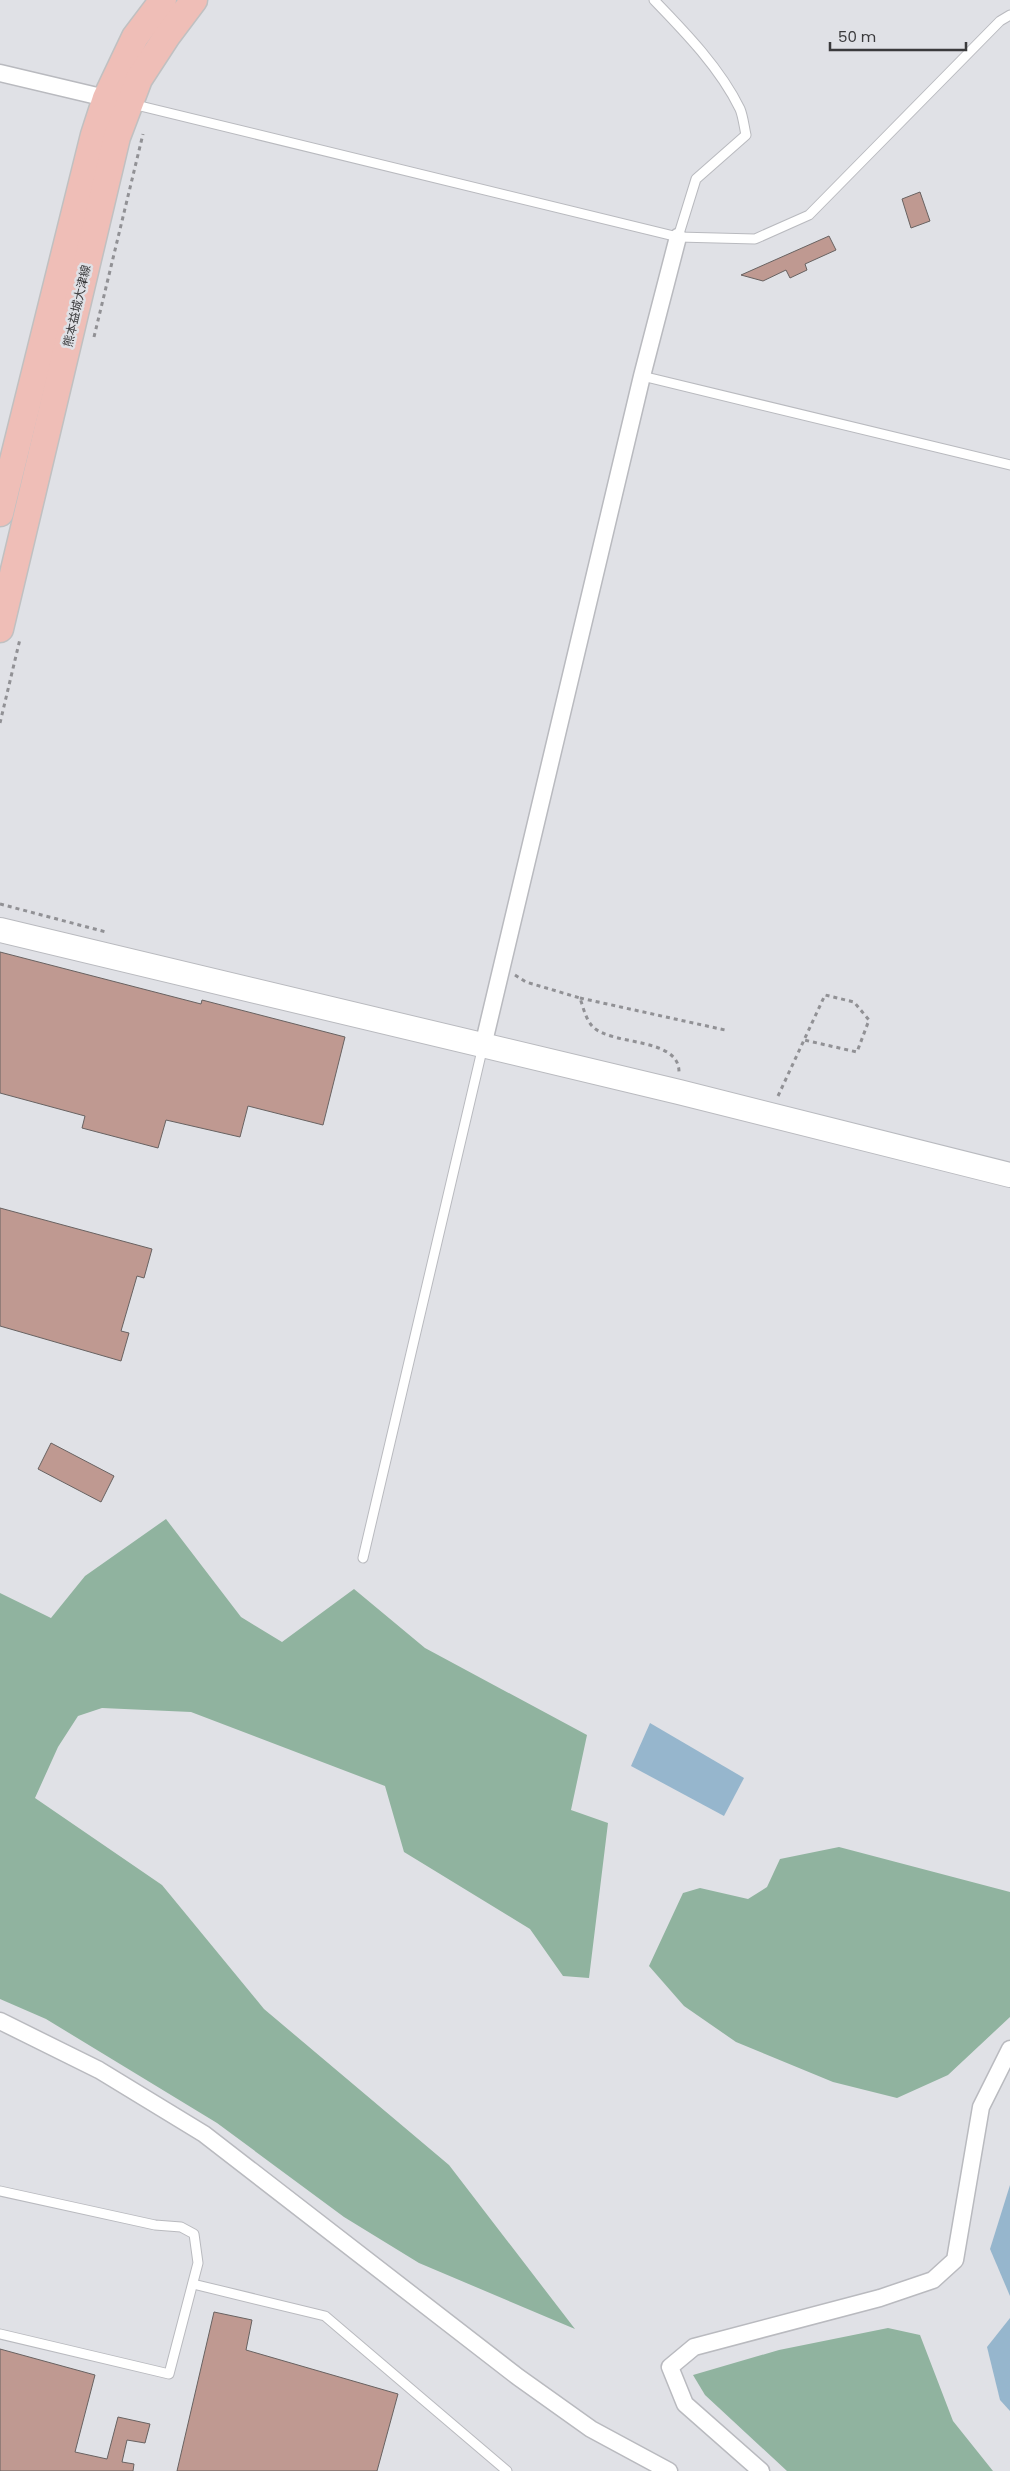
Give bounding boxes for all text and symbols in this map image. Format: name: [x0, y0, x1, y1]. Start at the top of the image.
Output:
scale bar: [830, 20, 966, 52]
text: 50 m: [838, 26, 876, 47]
street label: 熊本益城大津線: [59, 263, 94, 349]

